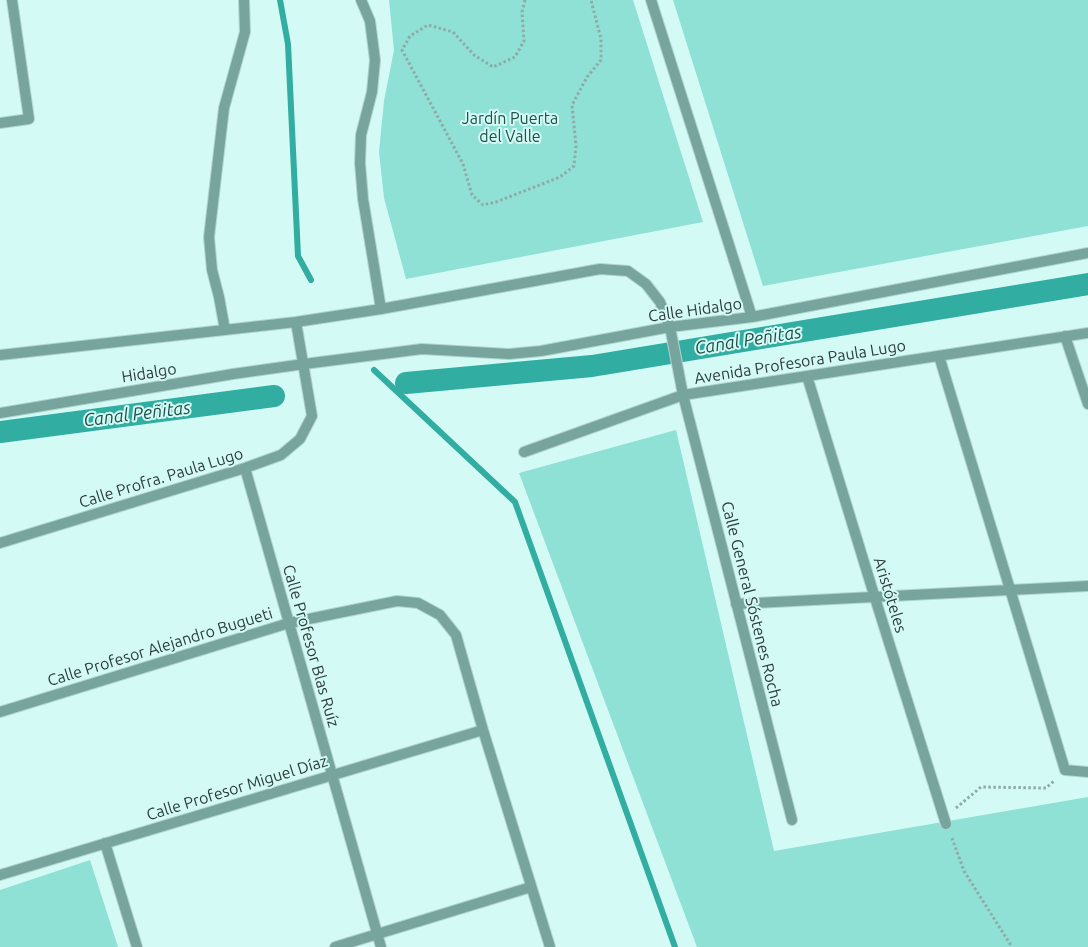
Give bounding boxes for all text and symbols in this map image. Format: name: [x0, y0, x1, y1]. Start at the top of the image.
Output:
park label: Jardín Puerta del Valle: [462, 109, 558, 147]
street label: Calle Hidalgo: [647, 294, 743, 326]
water label: Canal Peñitas: [693, 321, 803, 359]
street label: Avenida Profesora Paula Lugo: [693, 336, 907, 388]
street label: Hidalgo: [120, 359, 178, 387]
water label: Canal Peñitas: [82, 397, 192, 431]
street label: Calle Profra. Paula Lugo: [77, 444, 245, 512]
street label: Calle General Sóstenes Rocha: [717, 499, 787, 709]
street label: Aristóteles: [869, 555, 911, 635]
street label: Calle Profesor Blas Ruíz: [279, 562, 343, 730]
street label: Calle Profesor Alejandro Bugueti: [45, 604, 275, 690]
street label: Calle Profesor Miguel Díaz: [144, 751, 330, 825]

